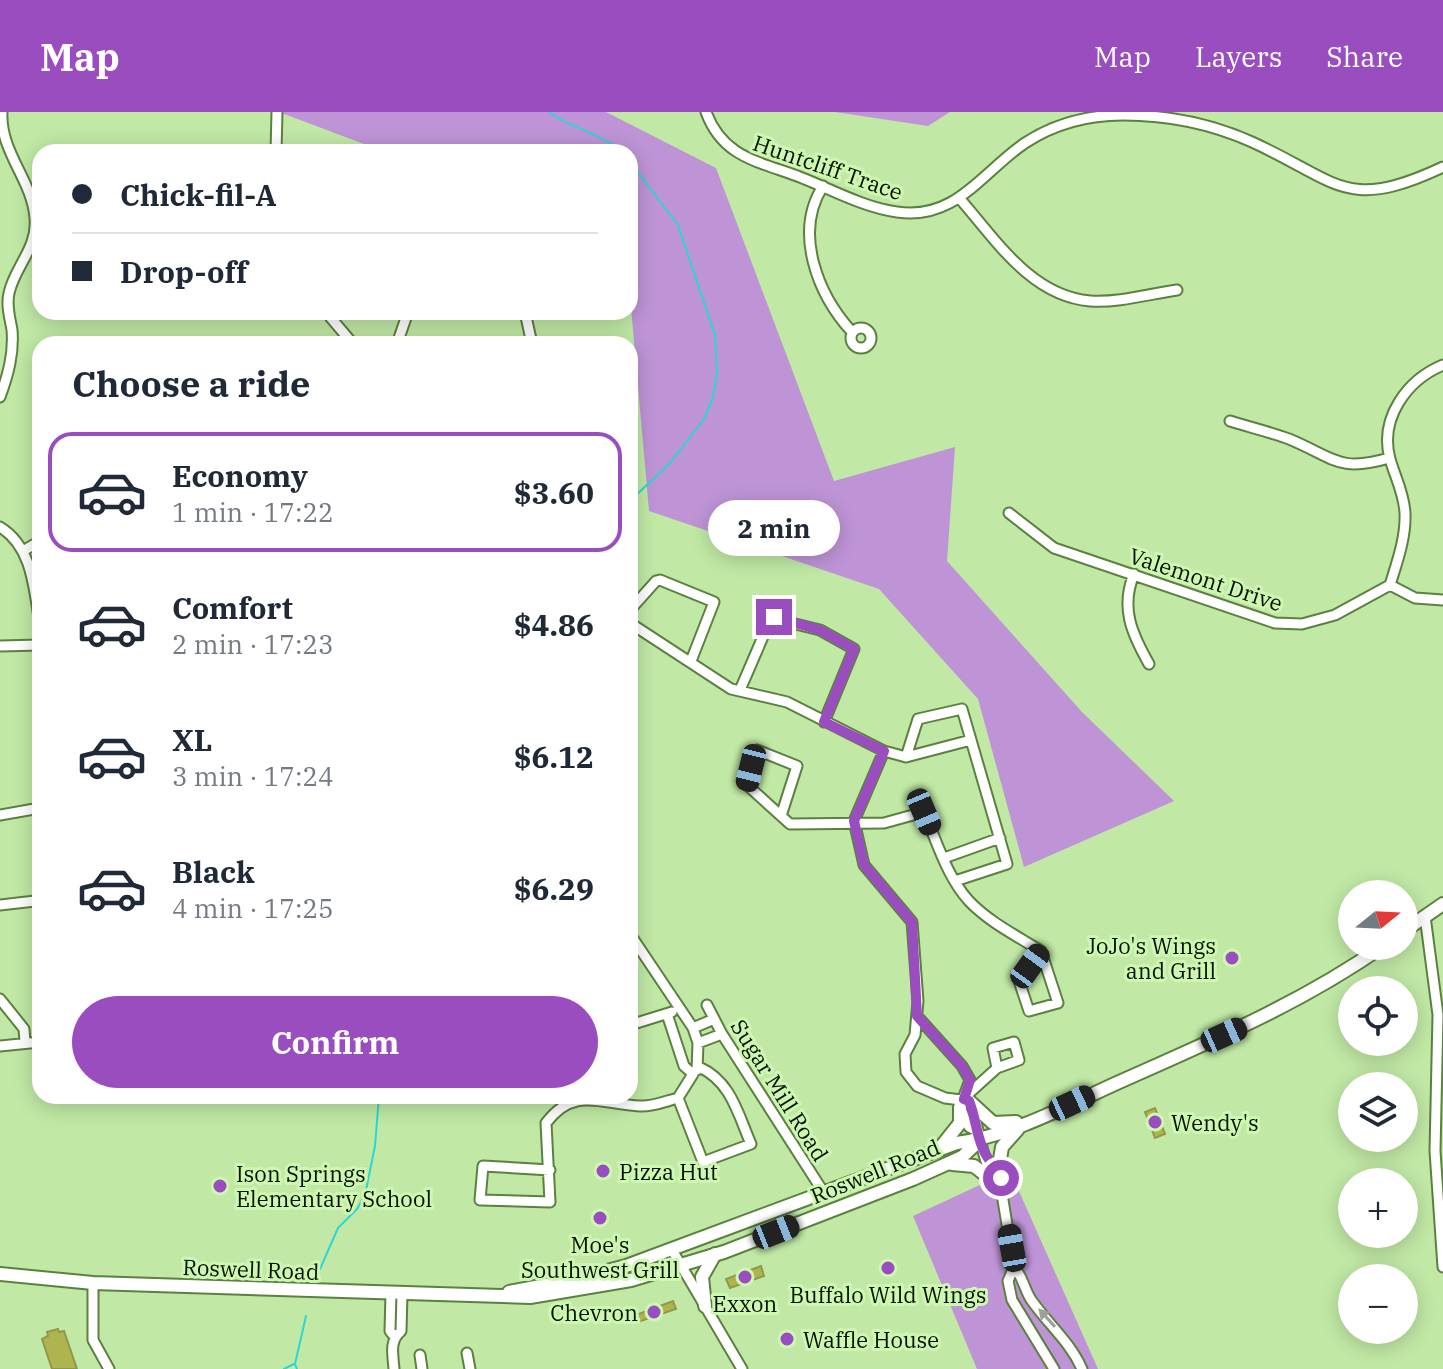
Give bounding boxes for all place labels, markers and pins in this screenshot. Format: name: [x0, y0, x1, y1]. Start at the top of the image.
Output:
place label: JoJo's Wings and Grill: [1086, 931, 1216, 985]
marker: JoJo's Wings and Grill: [1223, 949, 1241, 967]
place label: Wendy's: [1171, 1108, 1259, 1137]
marker: Wendy's: [1146, 1113, 1164, 1131]
place label: Pizza Hut: [619, 1157, 718, 1186]
place label: Ison Springs Elementary School: [236, 1159, 432, 1213]
marker: Pizza Hut: [594, 1162, 612, 1180]
marker: Ison Springs Elementary School: [211, 1177, 229, 1195]
marker: Moe's Southwest Grill: [591, 1209, 609, 1227]
place label: Moe's Southwest Grill: [521, 1230, 679, 1284]
marker: Buffalo Wild Wings: [879, 1259, 897, 1277]
marker: Exxon: [736, 1268, 754, 1286]
place label: Buffalo Wild Wings: [790, 1280, 986, 1309]
place label: Exxon: [713, 1289, 777, 1318]
place label: Chevron: [550, 1298, 638, 1327]
marker: Chevron: [645, 1303, 663, 1321]
place label: Waffle House: [803, 1325, 939, 1354]
marker: Waffle House: [778, 1330, 796, 1348]

